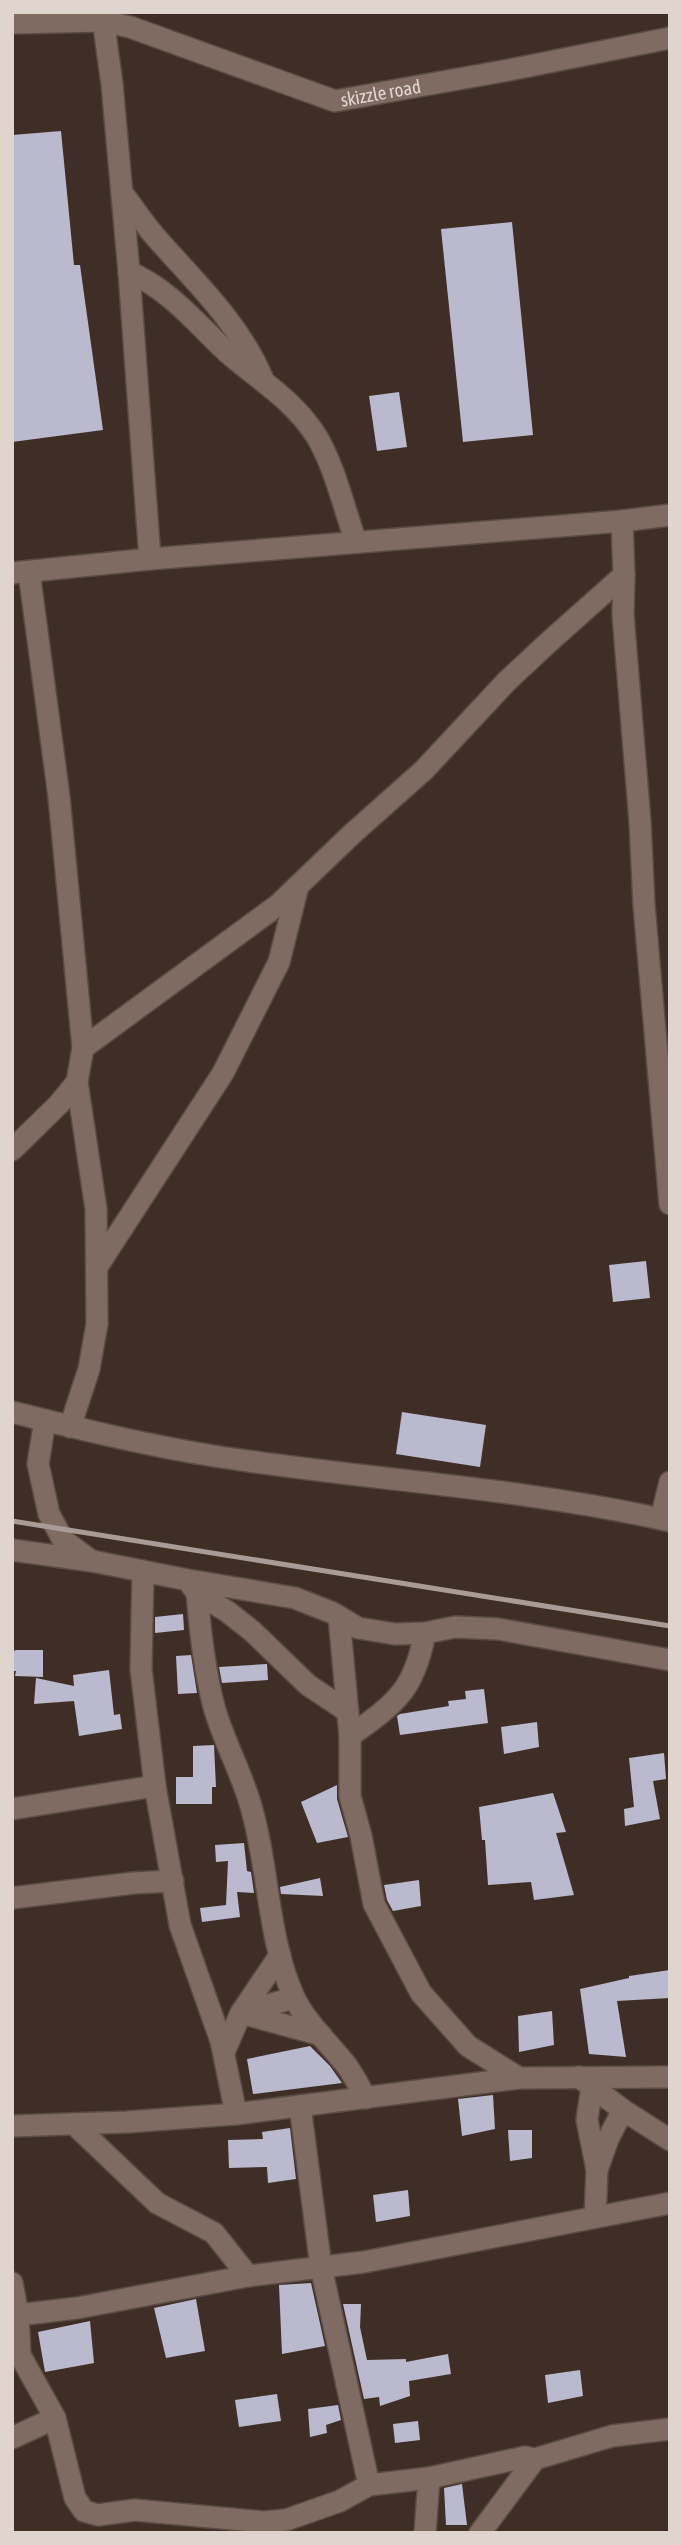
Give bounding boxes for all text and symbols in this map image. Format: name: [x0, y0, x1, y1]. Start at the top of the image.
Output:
street label: skizzle road: [339, 75, 423, 111]

